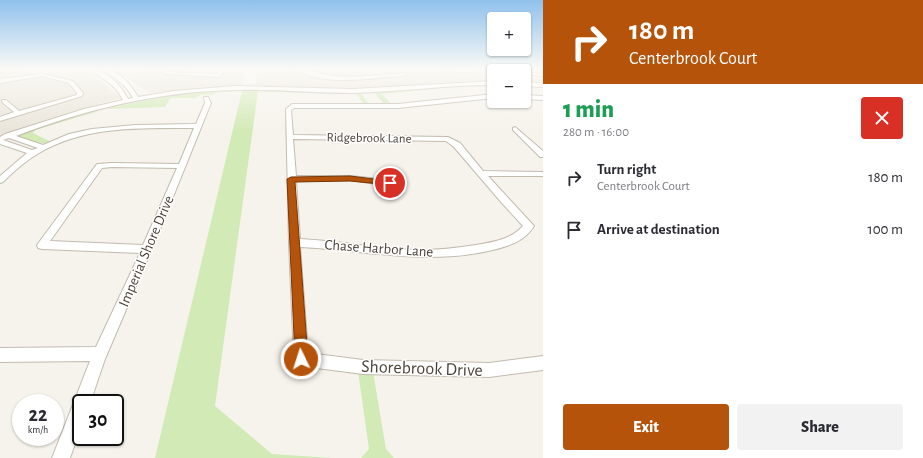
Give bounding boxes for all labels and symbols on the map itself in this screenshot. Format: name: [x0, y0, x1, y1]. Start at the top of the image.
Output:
street label: Ridgebrook Lane: [326, 131, 412, 146]
pin: [373, 166, 407, 200]
street label: Imperial Shore Drive: [116, 193, 177, 309]
street label: Chase Harbor Lane: [324, 237, 434, 260]
position arrow: [280, 338, 322, 380]
street label: Shorebrook Drive: [361, 358, 483, 380]
speed limit sign: 30: [72, 394, 124, 446]

